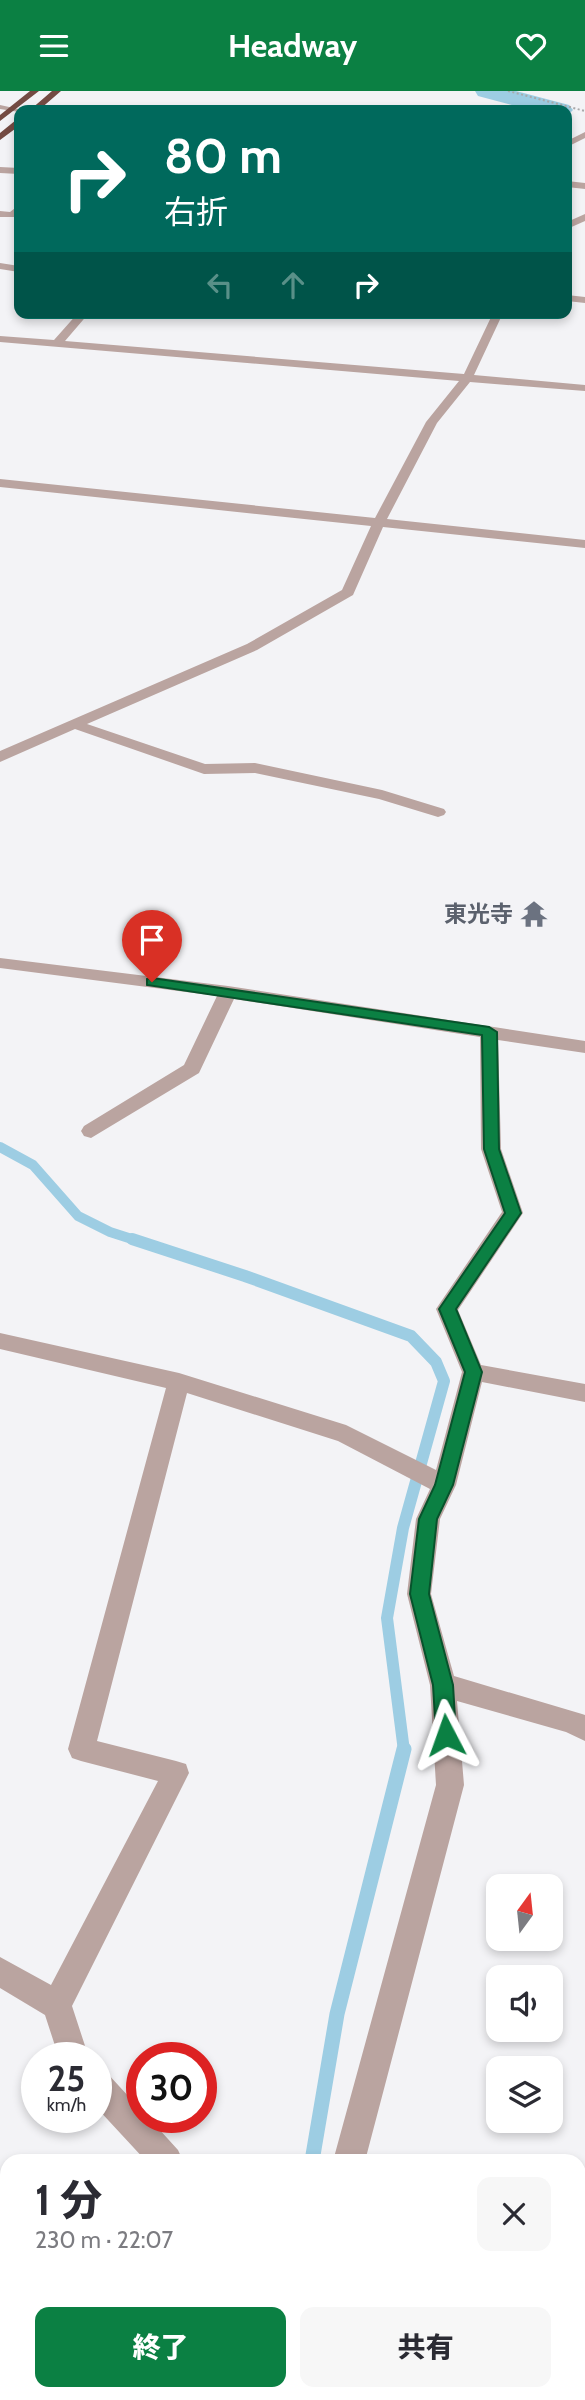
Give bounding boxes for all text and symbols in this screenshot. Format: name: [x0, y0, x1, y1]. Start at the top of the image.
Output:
text: Headway: [228, 26, 357, 65]
icon: menu: [35, 27, 73, 65]
icon: heart: [512, 27, 550, 65]
text: 80 m: [164, 126, 282, 185]
icon: right: [49, 133, 140, 224]
text: 右折: [164, 192, 228, 231]
icon: left: [201, 266, 239, 304]
icon: ahead: [274, 266, 312, 304]
icon: right: [347, 266, 385, 304]
temple icon: 東光寺: [519, 899, 549, 929]
place label: 東光寺: [444, 900, 513, 928]
pin: [122, 910, 182, 982]
icon: arrive: [133, 921, 171, 959]
position arrow: [409, 1698, 483, 1772]
north arrow: [486, 1874, 564, 1951]
map controls: [486, 1874, 563, 2133]
button: sound: [486, 1965, 563, 2042]
speed limit sign: 30: [126, 2042, 217, 2133]
button: layers: [486, 2056, 563, 2133]
text: 25: [48, 2057, 85, 2100]
text: km/h: [47, 2094, 86, 2116]
text: 1 分: [35, 2174, 102, 2226]
button: close: [477, 2177, 551, 2251]
text: 230 m · 22:07: [35, 2226, 173, 2254]
button: 終了: [35, 2307, 286, 2387]
button: 共有: [300, 2307, 551, 2387]

